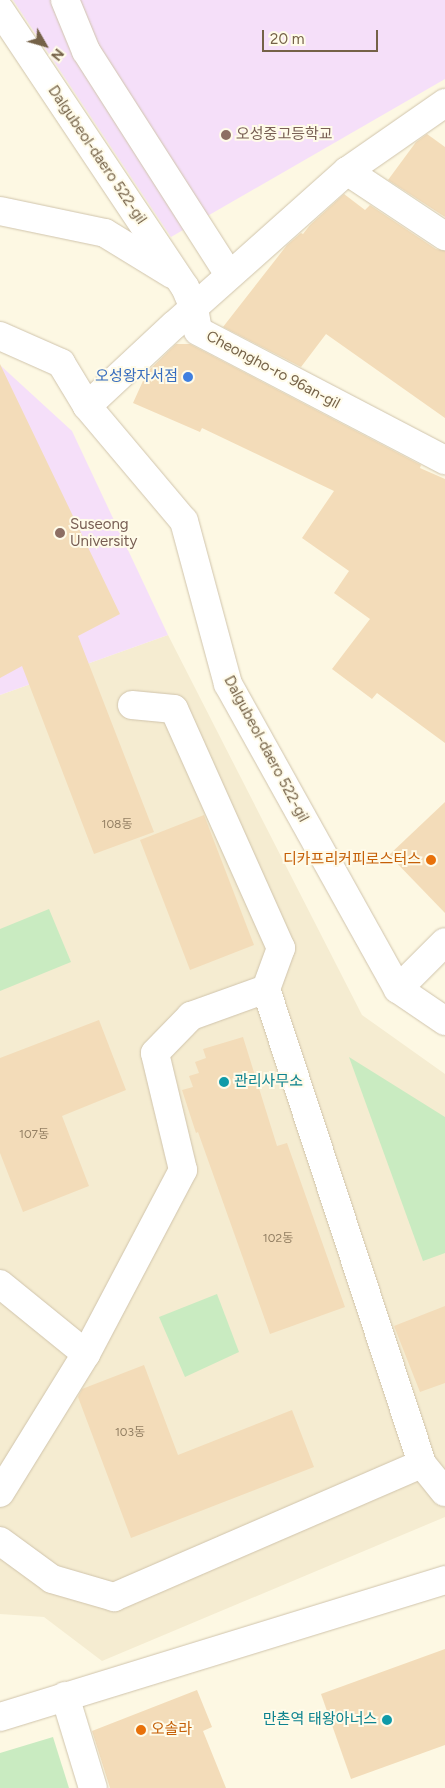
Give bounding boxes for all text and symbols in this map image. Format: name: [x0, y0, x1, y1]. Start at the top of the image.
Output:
north arrow: [20, 20, 70, 70]
scale bar: [265, 20, 381, 52]
text: 20 m: [270, 30, 304, 48]
text: N: [47, 45, 67, 64]
street label: Dalgubeol-daero 522-gil: [44, 82, 150, 228]
place label: 오성중고등학교: [236, 126, 333, 144]
marker: 오성중고등학교: [220, 129, 232, 141]
street label: Cheongho-ro 96an-gil: [203, 327, 343, 413]
place label: 오성왕자서점: [95, 368, 178, 386]
marker: 오성왕자서점: [182, 371, 194, 383]
place label: Suseong University: [70, 515, 137, 550]
marker: Suseong University: [54, 527, 66, 539]
street label: Dalgubeol-daero 522-gil: [220, 673, 312, 825]
house number: 108동: [101, 818, 133, 832]
place label: 디카프리커피로스터스: [283, 851, 421, 869]
marker: 디카프리커피로스터스: [425, 854, 437, 866]
place label: 관리사무소: [234, 1073, 303, 1091]
marker: 관리사무소: [218, 1076, 230, 1088]
house number: 107동: [19, 1128, 49, 1142]
house number: 102동: [263, 1232, 293, 1246]
house number: 103동: [115, 1426, 145, 1440]
place label: 만촌역 태왕아너스: [263, 1711, 377, 1729]
marker: 만촌역 태왕아너스: [381, 1714, 393, 1726]
place label: 오솔라: [151, 1721, 192, 1739]
marker: 오솔라: [135, 1724, 147, 1736]

